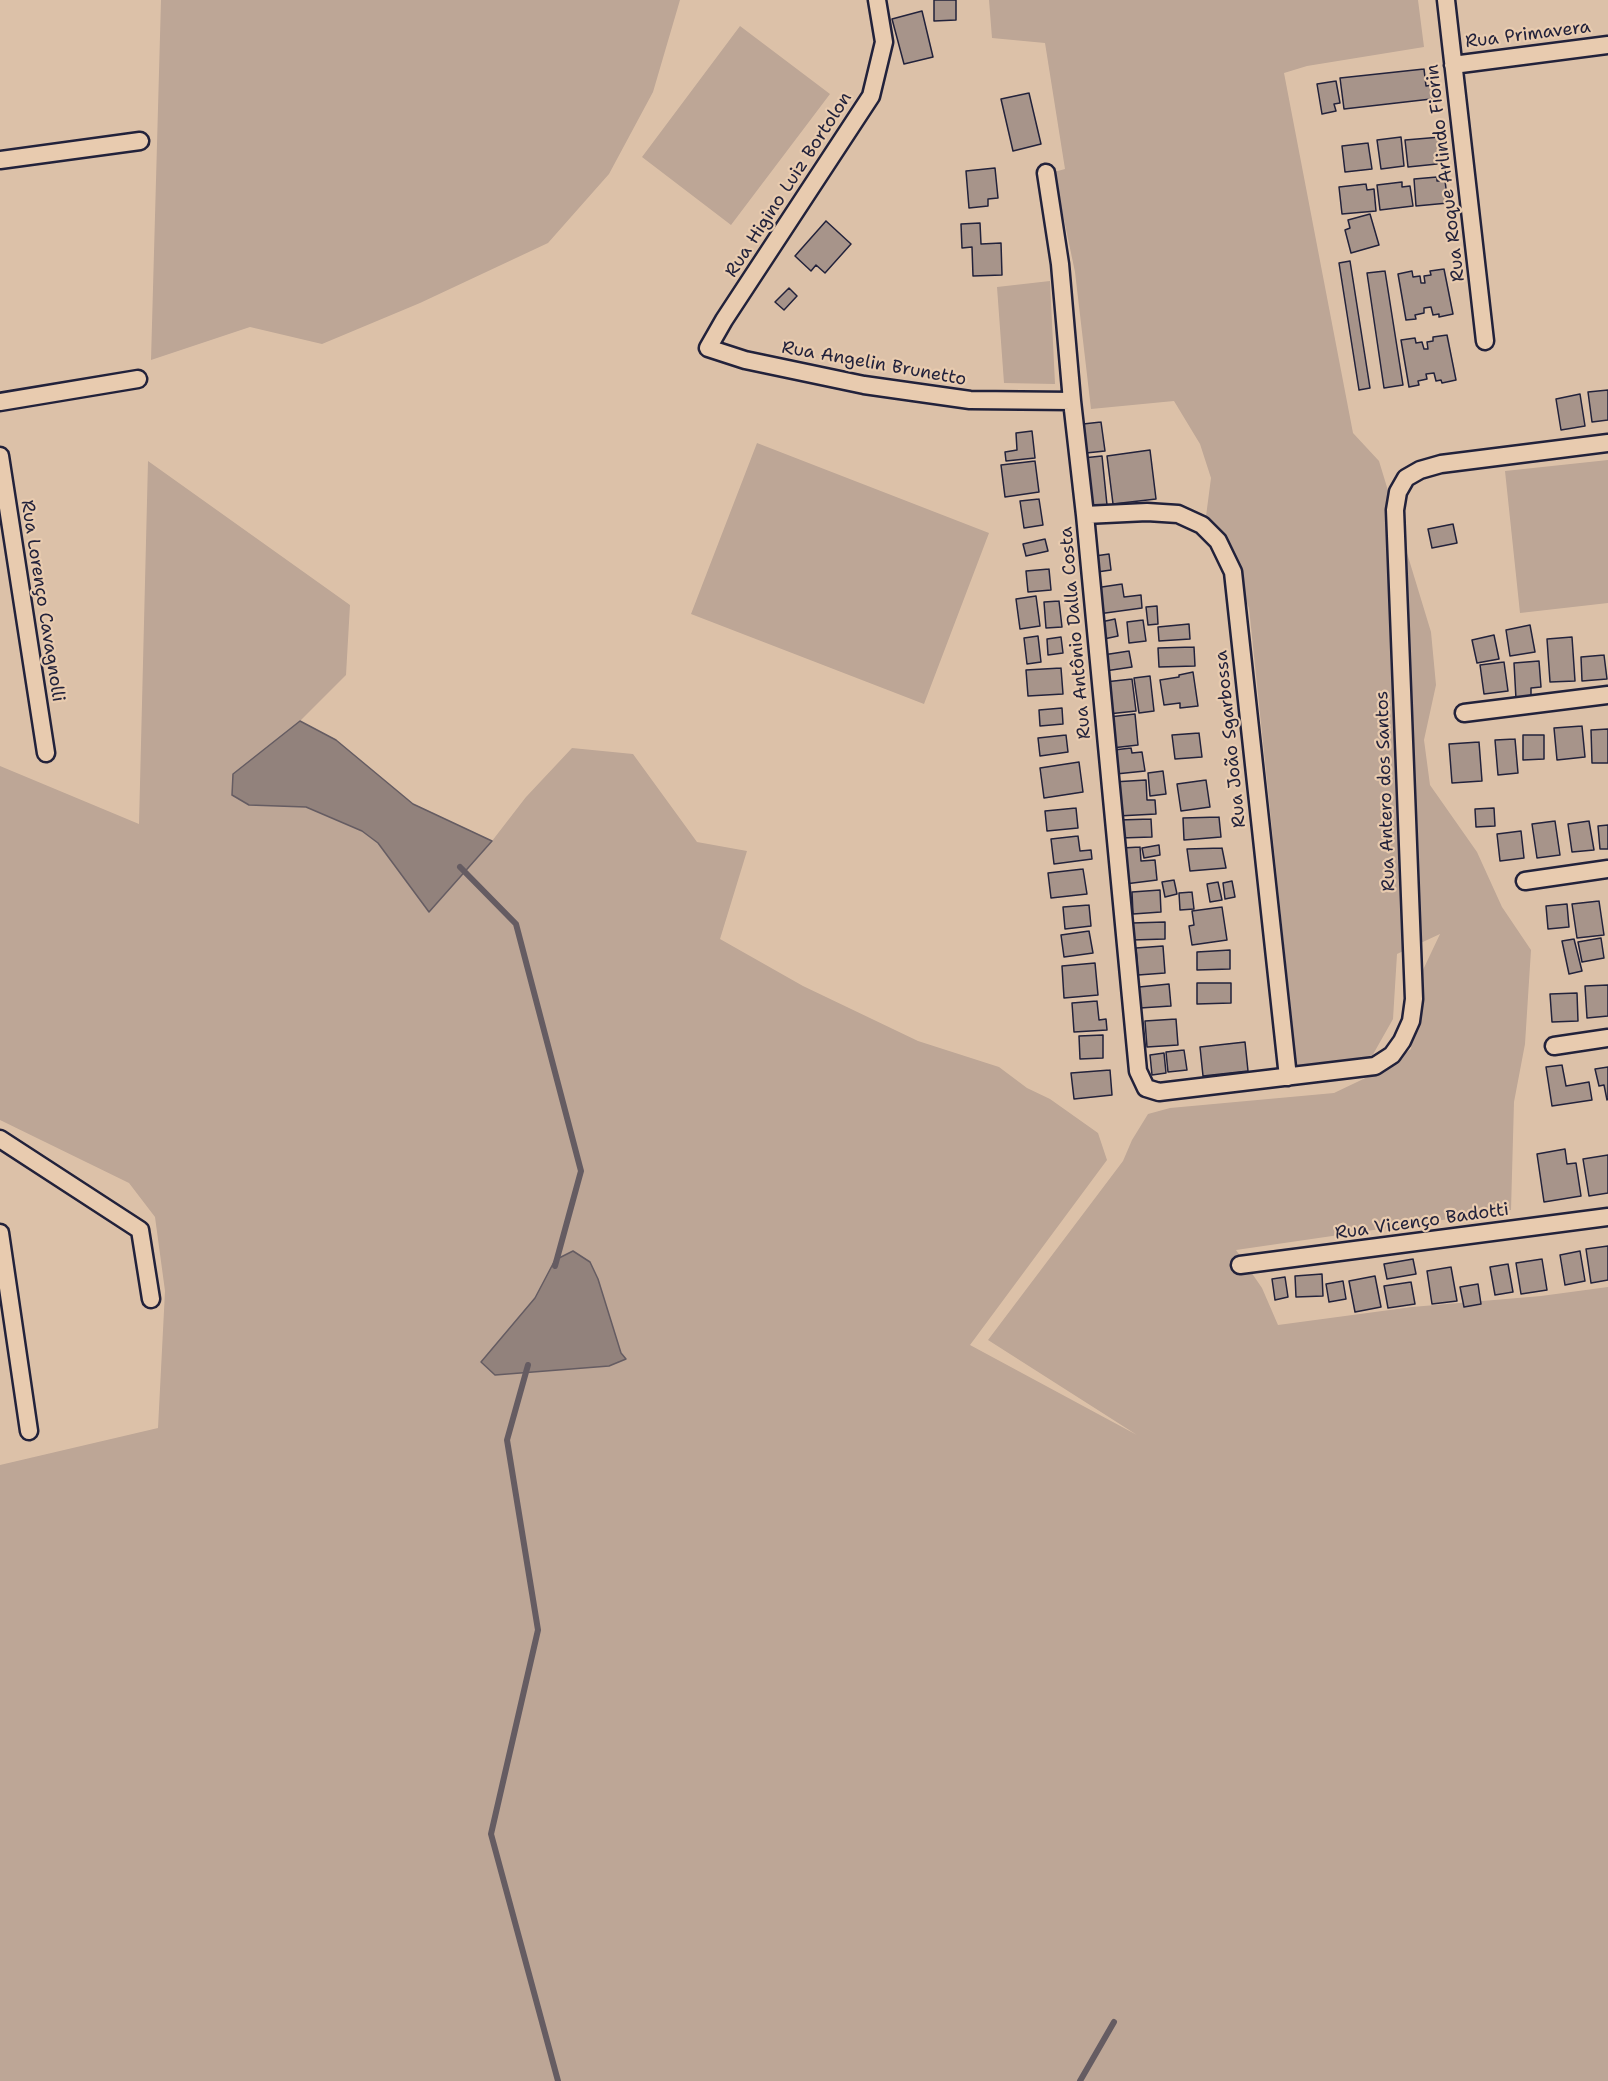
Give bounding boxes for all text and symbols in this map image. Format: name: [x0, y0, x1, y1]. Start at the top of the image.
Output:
street label: Rua Primavera: [1464, 17, 1592, 53]
street label: Rua Roque Arlindo Fiorin: [1422, 63, 1470, 283]
street label: Rua Higino Luiz Bortolon: [721, 88, 857, 282]
street label: Rua Angelin Brunetto: [780, 337, 968, 391]
street label: Rua Lorenço Cavagnolli: [15, 499, 69, 703]
street label: Rua Antônio Dalla Costa: [1056, 526, 1096, 740]
street label: Rua João Sgarbossa: [1211, 649, 1251, 829]
street label: Rua Antero dos Santos: [1372, 690, 1400, 892]
street label: Rua Vicenço Badotti: [1334, 1199, 1510, 1245]

